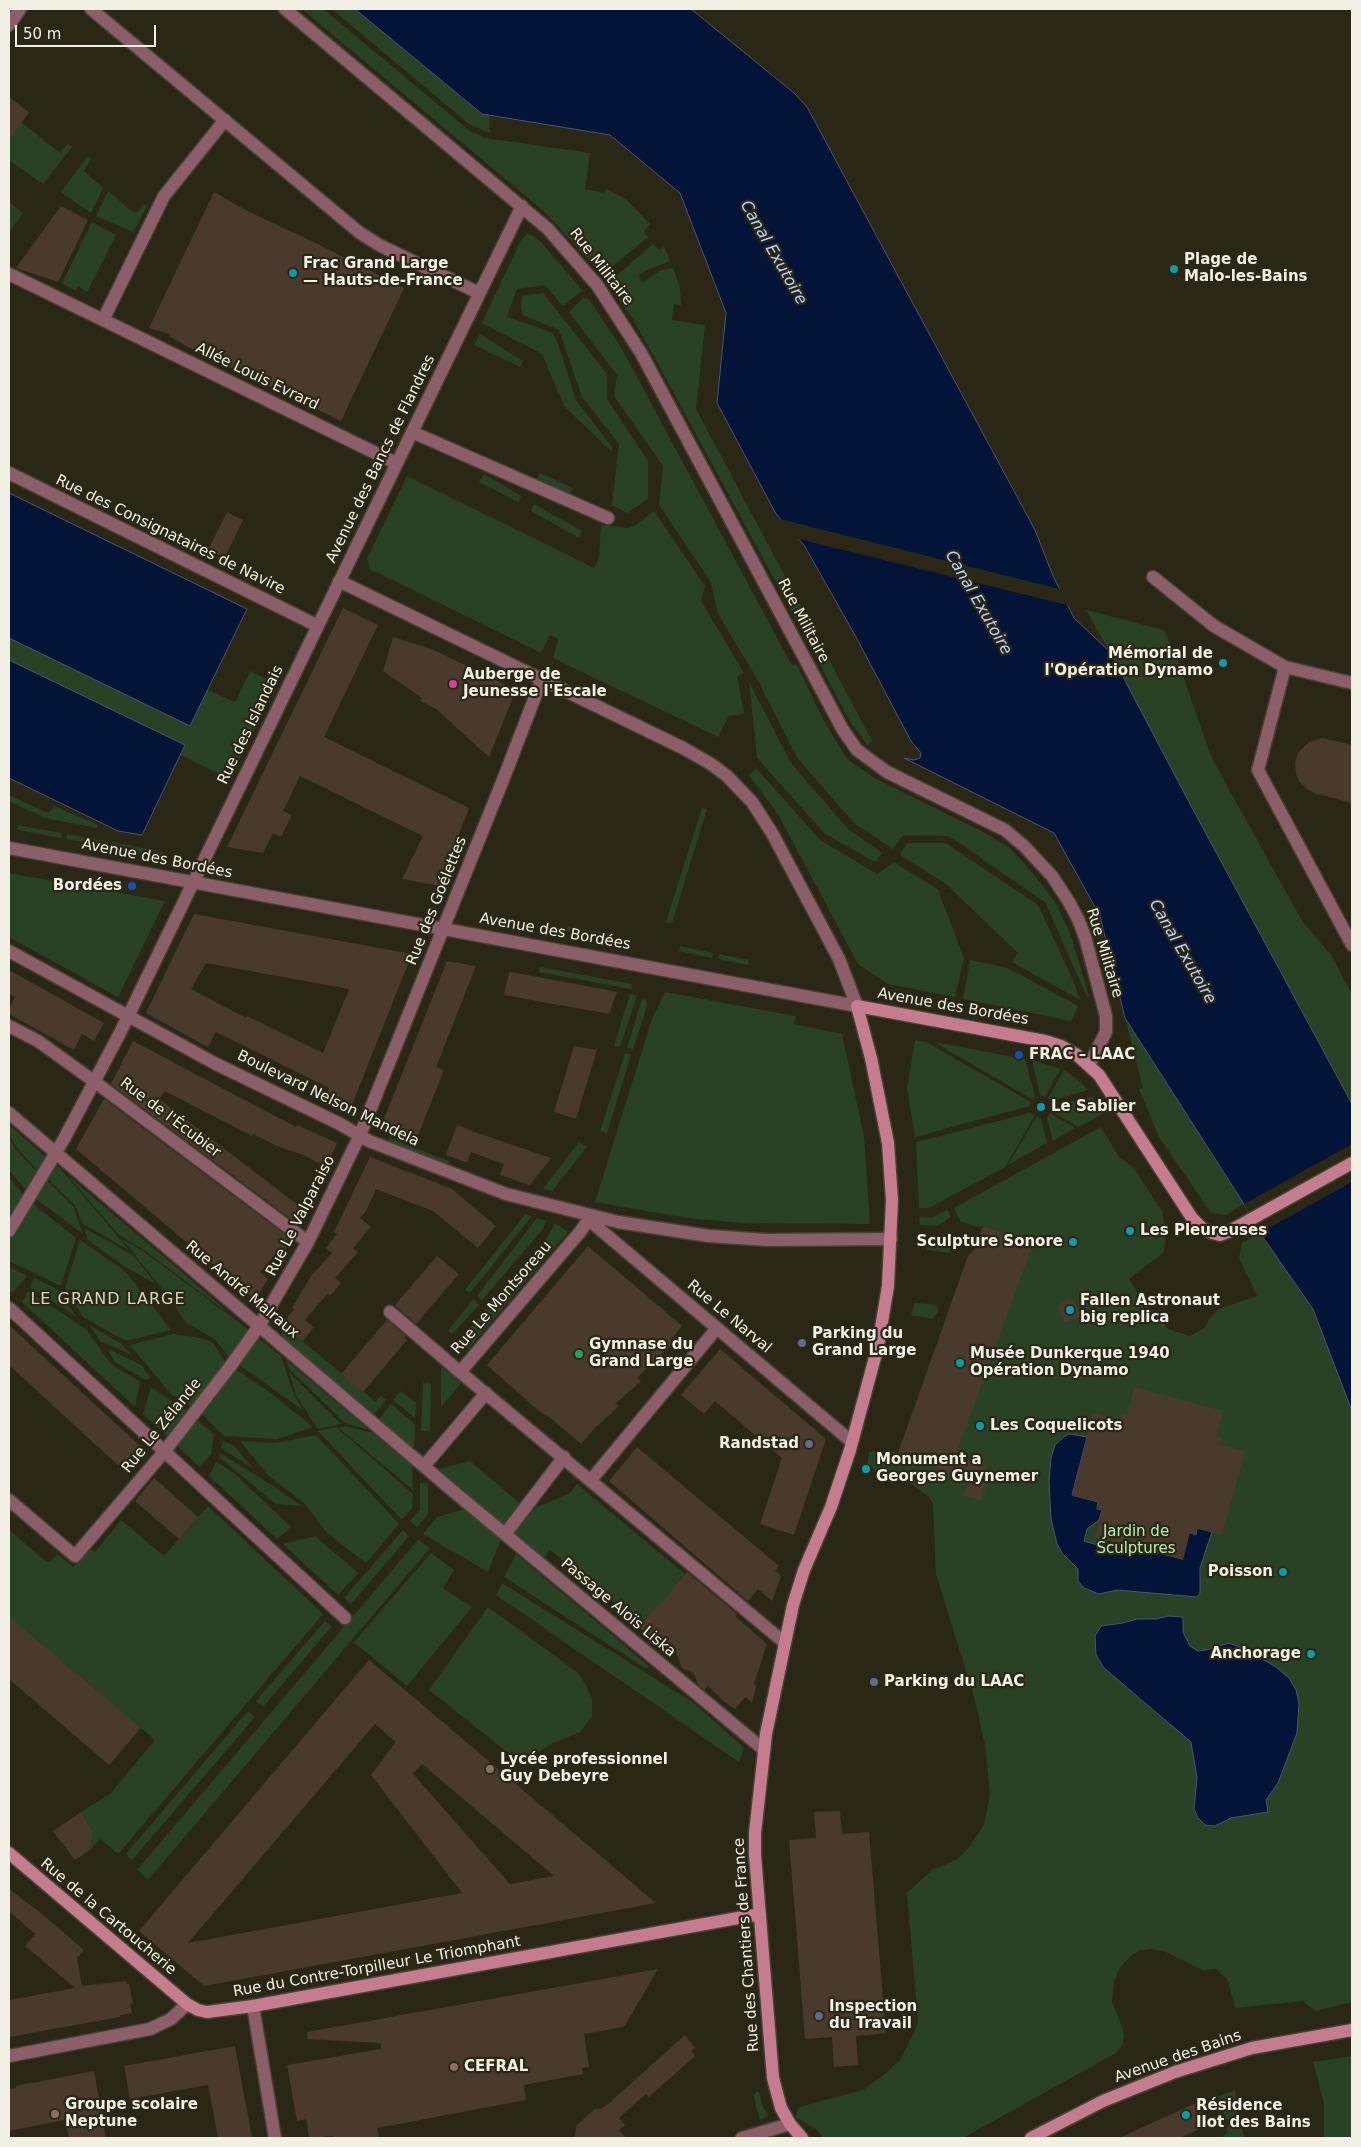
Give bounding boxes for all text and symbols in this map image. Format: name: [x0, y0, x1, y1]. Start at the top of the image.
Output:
scale bar: [18, 15, 159, 47]
text: 50 m: [23, 25, 61, 43]
water label: Canal Exutoire: [735, 197, 811, 309]
street label: Rue Militaire: [565, 225, 637, 309]
place label: Plage de Malo-les-Bains: [1184, 251, 1307, 286]
place label: Frac Grand Large — Hauts-de-France: [303, 255, 463, 290]
marker: Plage de Malo-les-Bains: [1168, 263, 1180, 275]
marker: Frac Grand Large — Hauts-de-France: [287, 267, 299, 279]
street label: Allée Louis Evrard: [193, 339, 321, 415]
street label: Avenue des Bancs de Flandres: [323, 352, 439, 566]
street label: Rue des Consignataires de Navire: [52, 471, 288, 599]
water label: Canal Exutoire: [940, 547, 1016, 659]
street label: Rue Militaire: [773, 576, 833, 666]
place label: Mémorial de l'Opération Dynamo: [1045, 645, 1213, 680]
marker: Mémorial de l'Opération Dynamo: [1217, 657, 1229, 669]
street label: Rue des Islandais: [214, 662, 288, 788]
place label: Auberge de Jeunesse l'Escale: [463, 666, 607, 701]
marker: Auberge de Jeunesse l'Escale: [447, 678, 459, 690]
street label: Rue des Goélettes: [403, 834, 471, 968]
street label: Avenue des Bordées: [80, 836, 234, 882]
place label: Bordées: [53, 877, 122, 895]
marker: Bordées: [126, 880, 138, 892]
water label: Canal Exutoire: [1144, 896, 1220, 1008]
street label: Rue Militaire: [1082, 906, 1126, 1000]
street label: Avenue des Bordées: [478, 910, 632, 954]
street label: Avenue des Bordées: [876, 985, 1030, 1029]
place label: FRAC – LAAC: [1029, 1046, 1135, 1064]
street label: Boulevard Nelson Mandela: [234, 1047, 422, 1151]
marker: FRAC – LAAC: [1013, 1049, 1025, 1061]
street label: Rue de l'Écubier: [116, 1074, 224, 1162]
place label: Le Sablier: [1051, 1098, 1135, 1116]
marker: Le Sablier: [1035, 1101, 1047, 1113]
street label: Rue Le Valparaiso: [263, 1153, 339, 1279]
place label: Les Pleureuses: [1140, 1222, 1267, 1240]
marker: Les Pleureuses: [1124, 1225, 1136, 1237]
place label: Sculpture Sonore: [916, 1233, 1063, 1251]
marker: Sculpture Sonore: [1067, 1236, 1079, 1248]
street label: Rue André Malraux: [182, 1237, 302, 1343]
street label: Rue Le Montsoreau: [448, 1238, 556, 1358]
street label: Rue Le Narval: [683, 1277, 775, 1357]
district label: LE GRAND LARGE: [29, 1290, 187, 1310]
place label: Fallen Astronaut big replica: [1080, 1292, 1220, 1327]
marker: Fallen Astronaut big replica: [1064, 1304, 1076, 1316]
place label: Parking du Grand Large: [812, 1325, 916, 1360]
place label: Gymnase du Grand Large: [589, 1336, 693, 1371]
marker: Parking du Grand Large: [796, 1337, 808, 1349]
place label: Musée Dunkerque 1940 Opération Dynamo: [970, 1345, 1170, 1380]
marker: Gymnase du Grand Large: [573, 1348, 585, 1360]
marker: Musée Dunkerque 1940 Opération Dynamo: [954, 1357, 966, 1369]
street label: Rue Le Zélande: [118, 1375, 206, 1477]
place label: Les Coquelicots: [990, 1417, 1122, 1435]
marker: Les Coquelicots: [974, 1420, 986, 1432]
place label: Randstad: [719, 1435, 799, 1453]
marker: Randstad: [803, 1438, 815, 1450]
place label: Monument a Georges Guynemer: [876, 1451, 1038, 1486]
marker: Monument a Georges Guynemer: [860, 1463, 872, 1475]
park label: Jardin de Sculptures: [1096, 1523, 1176, 1558]
street label: Passage Aloïs Liska: [557, 1555, 679, 1661]
place label: Poisson: [1208, 1563, 1273, 1581]
marker: Poisson: [1277, 1566, 1289, 1578]
place label: Anchorage: [1210, 1645, 1301, 1663]
marker: Anchorage: [1305, 1648, 1317, 1660]
place label: Parking du LAAC: [884, 1673, 1024, 1691]
marker: Parking du LAAC: [868, 1676, 880, 1688]
place label: Lycée professionnel Guy Debeyre: [500, 1751, 668, 1786]
marker: Lycée professionnel Guy Debeyre: [484, 1763, 496, 1775]
street label: Rue des Chantiers de France: [731, 1837, 763, 2053]
street label: Rue de la Cartoucherie: [36, 1855, 180, 1979]
street label: Rue du Contre-Torpilleur Le Triomphant: [232, 1933, 522, 2001]
place label: Inspection du Travail: [829, 1998, 917, 2033]
marker: Inspection du Travail: [813, 2010, 825, 2022]
street label: Avenue des Bains: [1112, 2027, 1244, 2087]
place label: CEFRAL: [464, 2058, 528, 2076]
marker: CEFRAL: [448, 2061, 460, 2073]
place label: Groupe scolaire Neptune: [65, 2096, 198, 2131]
place label: Résidence Ilot des Bains: [1196, 2097, 1311, 2132]
marker: Groupe scolaire Neptune: [49, 2108, 61, 2120]
marker: Résidence Ilot des Bains: [1180, 2109, 1192, 2121]

